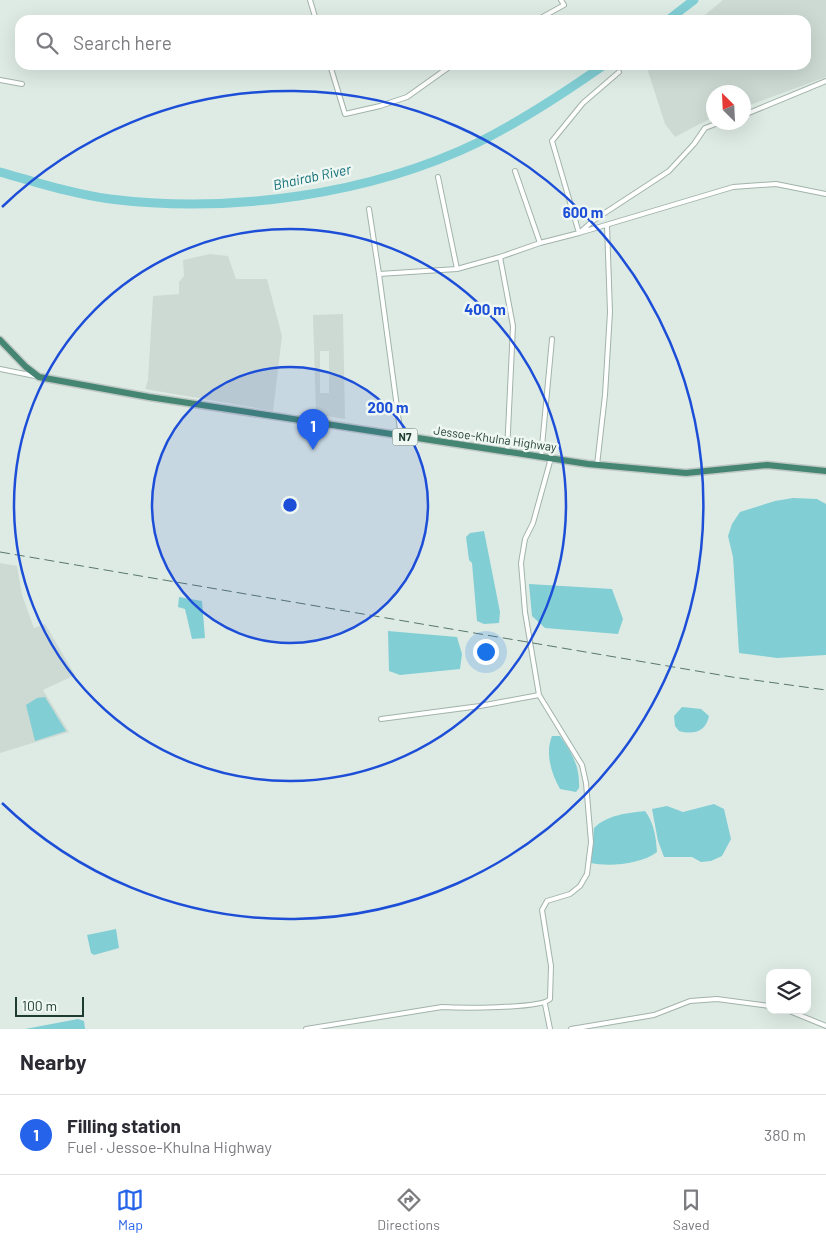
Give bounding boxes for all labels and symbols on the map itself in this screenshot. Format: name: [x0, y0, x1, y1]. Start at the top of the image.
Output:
north arrow: [706, 85, 751, 130]
water label: Bhairab River: [271, 160, 353, 193]
text: 600 m: [563, 203, 603, 221]
text: 400 m: [464, 300, 506, 318]
text: 200 m: [367, 398, 409, 416]
pin: 1: [297, 409, 329, 450]
street label: Jessoe-Khulna Highway: [433, 422, 558, 454]
road number: N7: [392, 428, 418, 446]
centre of rings: [281, 496, 299, 514]
your location: [473, 639, 499, 665]
scale bar: [15, 994, 84, 1017]

